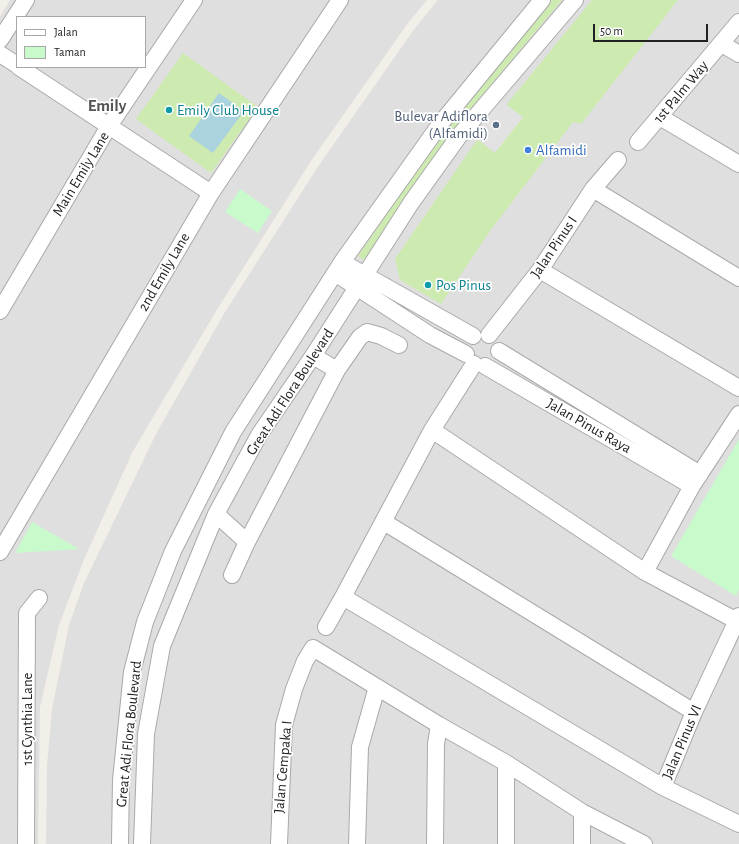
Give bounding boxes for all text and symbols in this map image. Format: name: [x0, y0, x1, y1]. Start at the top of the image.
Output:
legend: [16, 16, 146, 68]
scale bar: [595, 16, 710, 42]
text: 50 m: [600, 25, 623, 37]
text: Jalan: [54, 26, 78, 38]
text: Taman: [54, 46, 86, 58]
street label: 1st Palm Way: [650, 57, 712, 127]
district label: Emily: [88, 96, 126, 116]
place label: Emily Club House: [177, 101, 279, 119]
marker: Emily Club House: [164, 105, 174, 115]
place label: Bulevar Adiflora (Alfamidi): [394, 107, 488, 142]
marker: Bulevar Adiflora (Alfamidi): [491, 120, 501, 130]
street label: Main Emily Lane: [49, 128, 113, 220]
place label: Alfamidi: [536, 141, 587, 159]
marker: Alfamidi: [523, 145, 533, 155]
street label: Jalan Pinus I: [527, 213, 581, 281]
street label: 2nd Emily Lane: [134, 229, 194, 315]
place label: Pos Pinus: [436, 276, 491, 294]
marker: Pos Pinus: [423, 280, 433, 290]
street label: Great Adi Flora Boulevard: [242, 325, 338, 459]
street label: Jalan Pinus Raya: [544, 395, 634, 457]
street label: Great Adi Flora Boulevard: [112, 660, 146, 808]
street label: 1st Cynthia Lane: [18, 672, 36, 766]
street label: Jalan Pinus VI: [658, 702, 706, 782]
street label: Jalan Cempaka I: [270, 720, 296, 814]

